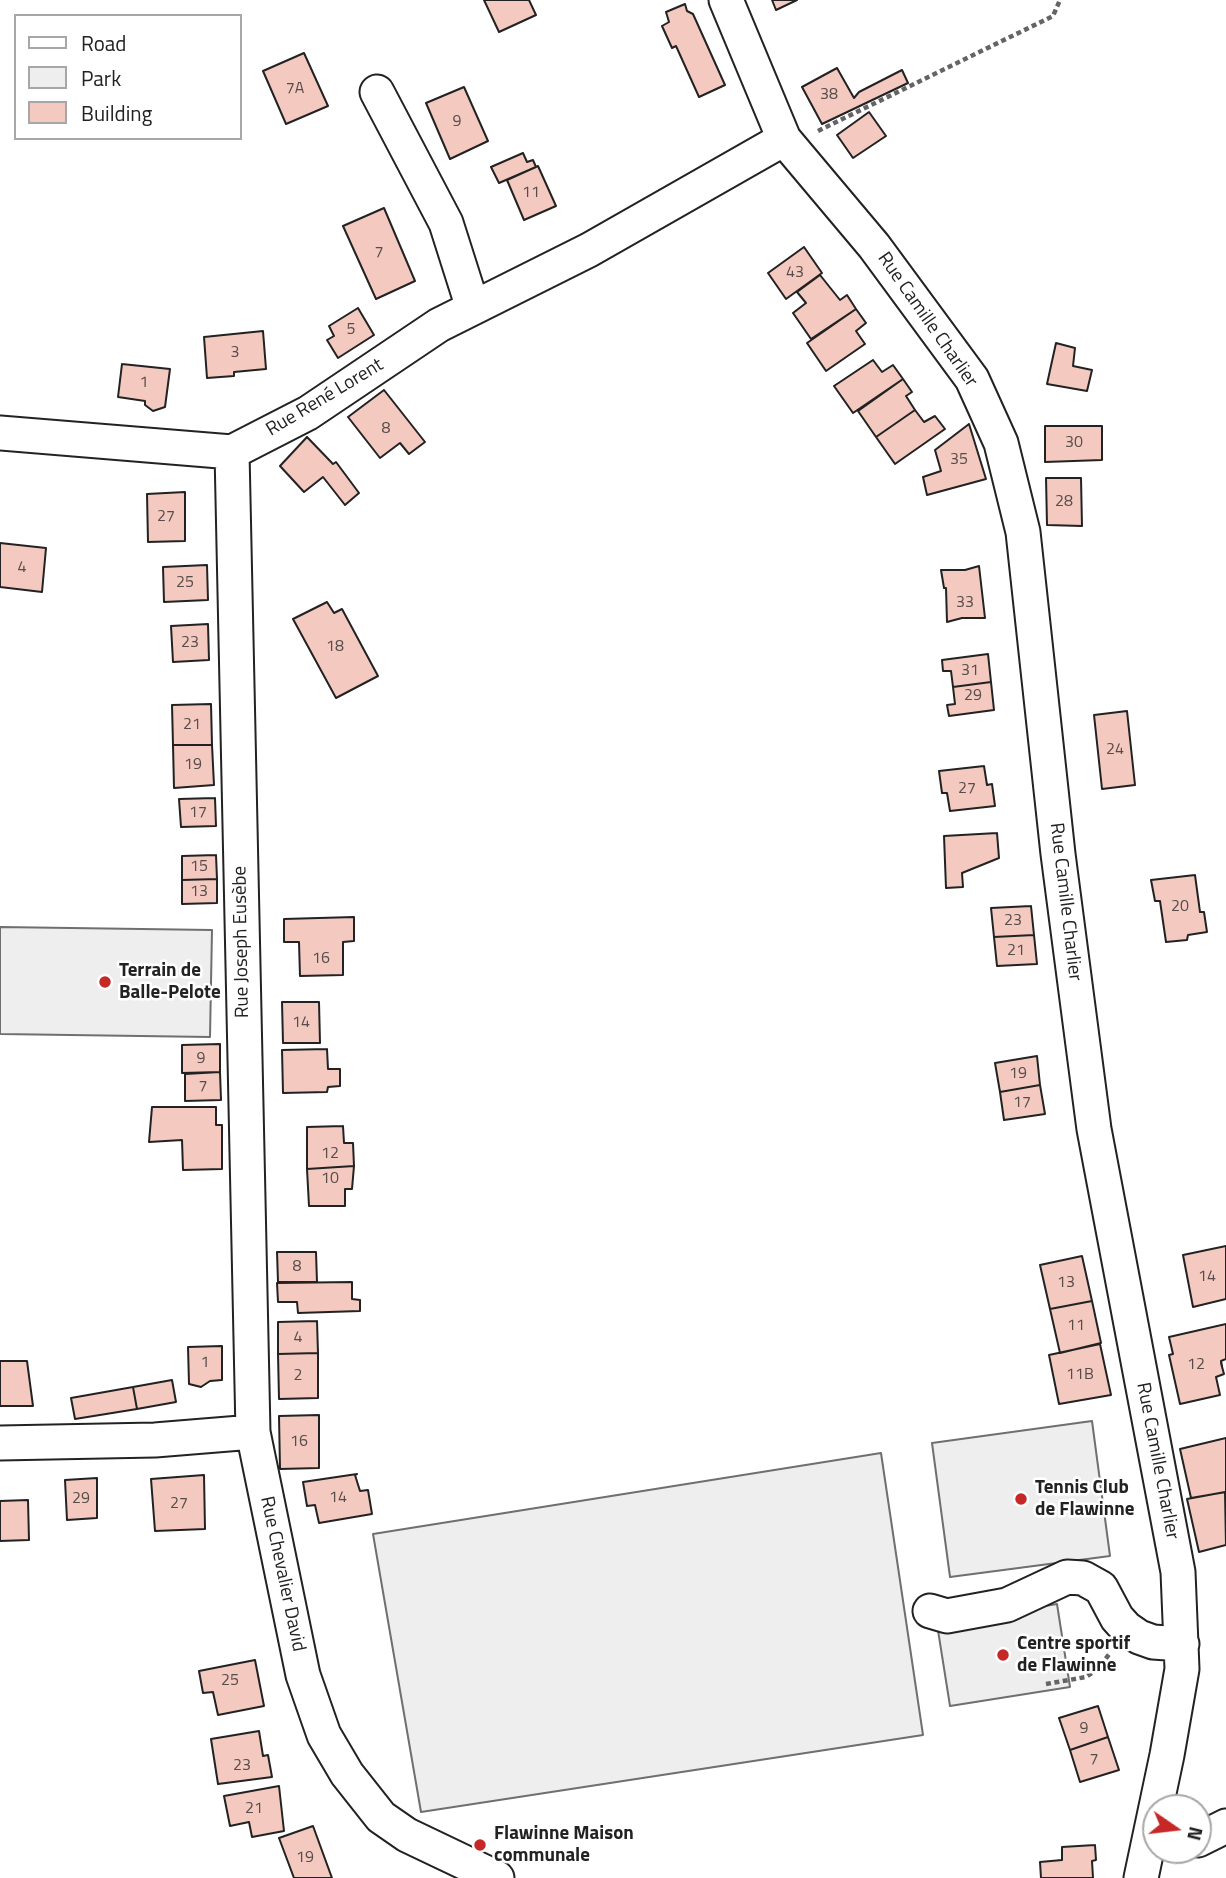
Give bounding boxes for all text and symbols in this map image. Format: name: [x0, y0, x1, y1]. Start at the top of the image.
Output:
legend: [14, 14, 242, 140]
text: Road: [81, 27, 126, 59]
text: Park: [81, 62, 121, 94]
house number: 7A: [286, 79, 304, 99]
house number: 38: [820, 85, 838, 105]
text: Building: [81, 97, 152, 129]
house number: 9: [453, 112, 461, 132]
house number: 11: [522, 183, 540, 203]
house number: 7: [375, 243, 383, 263]
street label: Rue Camille Charlier: [872, 248, 982, 392]
house number: 43: [786, 263, 804, 283]
house number: 5: [347, 320, 355, 340]
house number: 3: [231, 343, 239, 363]
street label: Rue René Lorent: [262, 354, 388, 442]
house number: 1: [140, 373, 148, 393]
house number: 8: [382, 419, 390, 439]
house number: 30: [1065, 433, 1083, 453]
house number: 35: [950, 450, 968, 470]
house number: 28: [1055, 492, 1073, 512]
house number: 27: [157, 507, 175, 527]
house number: 4: [18, 558, 26, 578]
house number: 25: [176, 573, 194, 593]
house number: 33: [956, 593, 974, 613]
house number: 23: [181, 633, 199, 653]
house number: 18: [326, 637, 344, 657]
house number: 31: [961, 661, 979, 681]
house number: 29: [964, 686, 982, 706]
house number: 21: [183, 715, 201, 735]
house number: 24: [1106, 740, 1124, 760]
house number: 19: [184, 755, 202, 775]
house number: 27: [958, 779, 976, 799]
house number: 17: [189, 803, 207, 823]
street label: Rue Camille Charlier: [1044, 822, 1086, 982]
house number: 15: [190, 857, 208, 877]
street label: Rue Joseph Eusèbe: [229, 866, 255, 1018]
house number: 13: [190, 882, 208, 902]
house number: 20: [1171, 897, 1189, 917]
house number: 23: [1004, 911, 1022, 931]
house number: 21: [1007, 941, 1025, 961]
house number: 16: [312, 949, 330, 969]
place label: Terrain de Balle-Pelote: [119, 960, 221, 1004]
marker: Terrain de Balle-Pelote: [97, 974, 113, 990]
house number: 14: [292, 1013, 310, 1033]
house number: 9: [197, 1049, 205, 1069]
house number: 19: [1009, 1064, 1027, 1084]
house number: 7: [199, 1077, 207, 1097]
house number: 17: [1013, 1093, 1031, 1113]
house number: 12: [321, 1144, 339, 1164]
house number: 10: [321, 1169, 339, 1189]
house number: 8: [293, 1257, 301, 1277]
house number: 14: [1198, 1267, 1216, 1287]
house number: 13: [1057, 1273, 1075, 1293]
house number: 11: [1067, 1316, 1085, 1336]
house number: 4: [294, 1328, 302, 1348]
house number: 1: [201, 1353, 209, 1373]
house number: 12: [1187, 1355, 1205, 1375]
house number: 11B: [1066, 1365, 1094, 1385]
house number: 2: [294, 1366, 302, 1386]
street label: Rue Camille Charlier: [1131, 1381, 1183, 1541]
house number: 16: [290, 1432, 308, 1452]
place label: Tennis Club de Flawinne: [1035, 1477, 1134, 1521]
house number: 14: [329, 1488, 347, 1508]
house number: 29: [72, 1489, 90, 1509]
marker: Tennis Club de Flawinne: [1013, 1491, 1029, 1507]
house number: 27: [170, 1494, 188, 1514]
street label: Rue Chevalier David: [254, 1494, 310, 1654]
place label: Centre sportif de Flawinne: [1017, 1633, 1130, 1677]
marker: Centre sportif de Flawinne: [995, 1647, 1011, 1663]
house number: 25: [221, 1671, 239, 1691]
house number: 9: [1080, 1719, 1088, 1739]
house number: 7: [1090, 1750, 1098, 1770]
house number: 23: [233, 1756, 251, 1776]
north arrow: [1142, 1794, 1212, 1864]
house number: 21: [245, 1799, 263, 1819]
place label: Flawinne Maison communale: [494, 1823, 634, 1867]
text: N: [1180, 1824, 1212, 1844]
marker: Flawinne Maison communale: [472, 1837, 488, 1853]
house number: 19: [296, 1848, 314, 1868]

